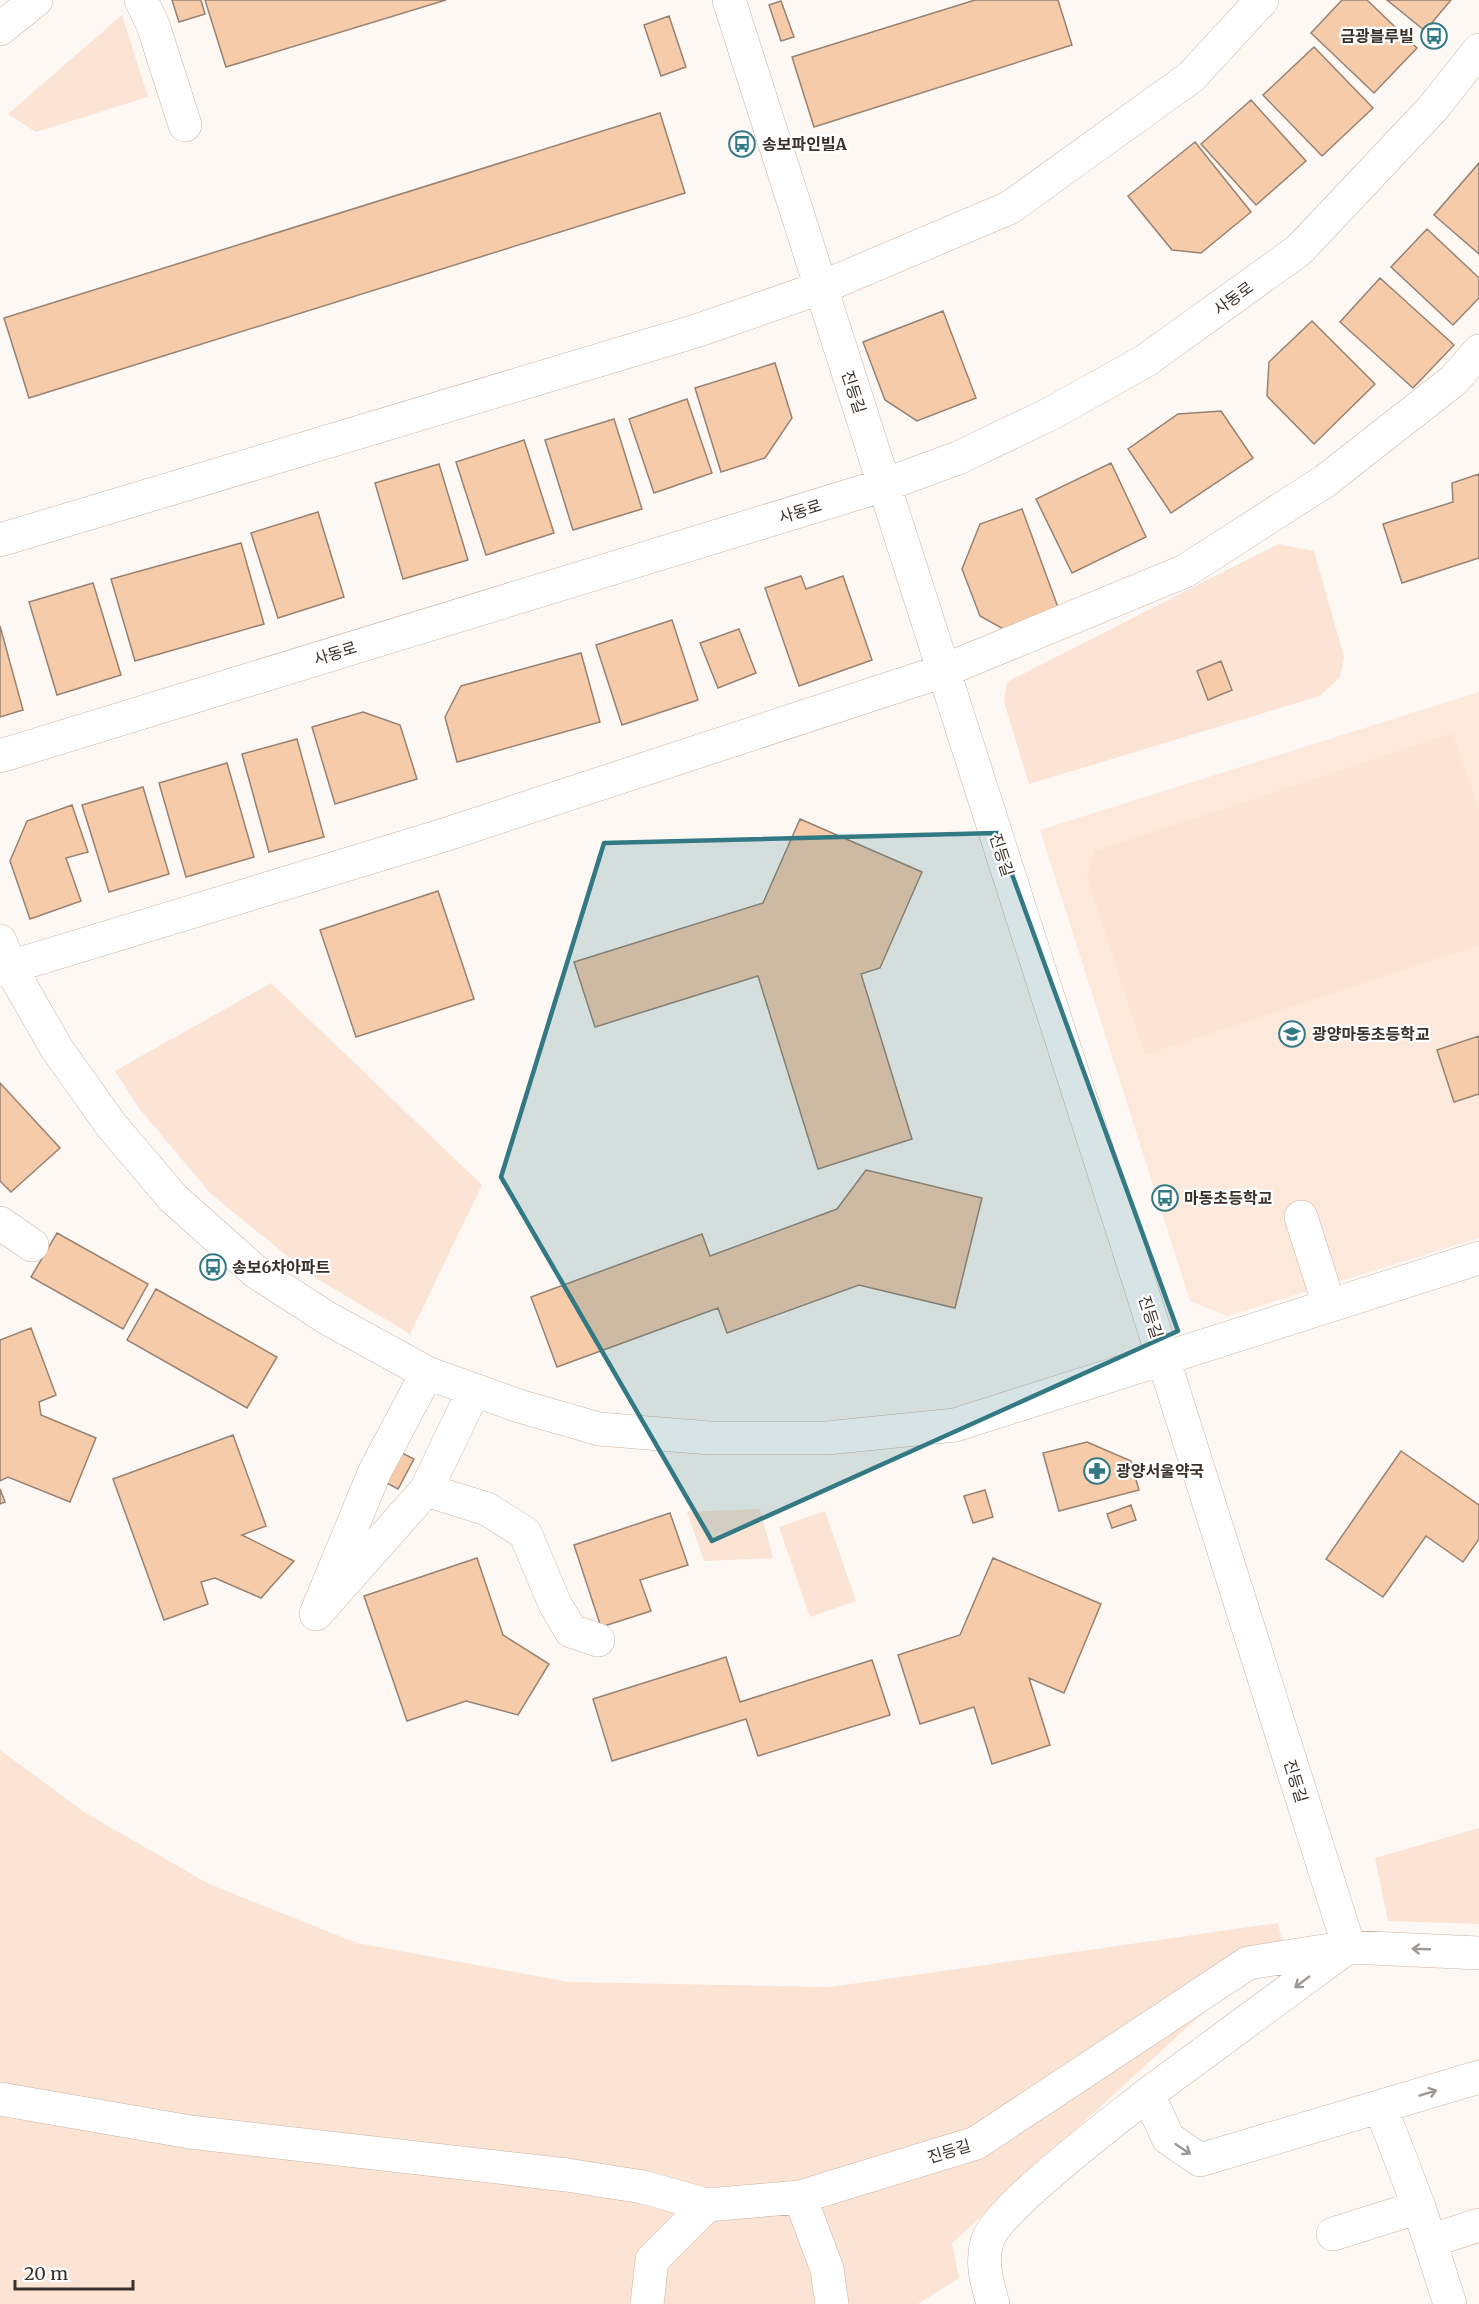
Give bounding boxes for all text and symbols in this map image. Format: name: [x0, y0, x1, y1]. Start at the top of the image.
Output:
bus stop icon: 금광블루빌: [1419, 21, 1449, 51]
place label: 금광블루빌: [1340, 26, 1414, 46]
bus stop icon: 송보파인빌A: [727, 129, 757, 159]
place label: 송보파인빌A: [762, 134, 848, 154]
street label: 사동로: [1209, 277, 1257, 319]
street label: 진등길: [838, 368, 870, 416]
street label: 사동로: [776, 495, 824, 527]
street label: 사동로: [311, 637, 359, 669]
street label: 진등길: [986, 831, 1018, 879]
school or university icon: 광양마동초등학교: [1277, 1019, 1307, 1049]
place label: 광양마동초등학교: [1312, 1024, 1430, 1044]
bus stop icon: 마동초등학교: [1150, 1183, 1180, 1213]
place label: 마동초등학교: [1184, 1188, 1273, 1208]
bus stop icon: 송보6차아파트: [198, 1252, 228, 1282]
place label: 송보6차아파트: [232, 1257, 330, 1277]
street label: 진등길: [1135, 1293, 1167, 1341]
pharmacy icon: 광양서울약국: [1082, 1456, 1112, 1486]
place label: 광양서울약국: [1116, 1461, 1204, 1481]
street label: 진등길: [1280, 1757, 1312, 1805]
one-way arrow: [1411, 1944, 1431, 1955]
one-way arrow: [1294, 1975, 1310, 1988]
one-way arrow: [1418, 2087, 1437, 2098]
street label: 진등길: [925, 2135, 973, 2167]
one-way arrow: [1174, 2143, 1191, 2155]
scale bar: [15, 2253, 134, 2291]
text: 20 m: [24, 2262, 68, 2285]

